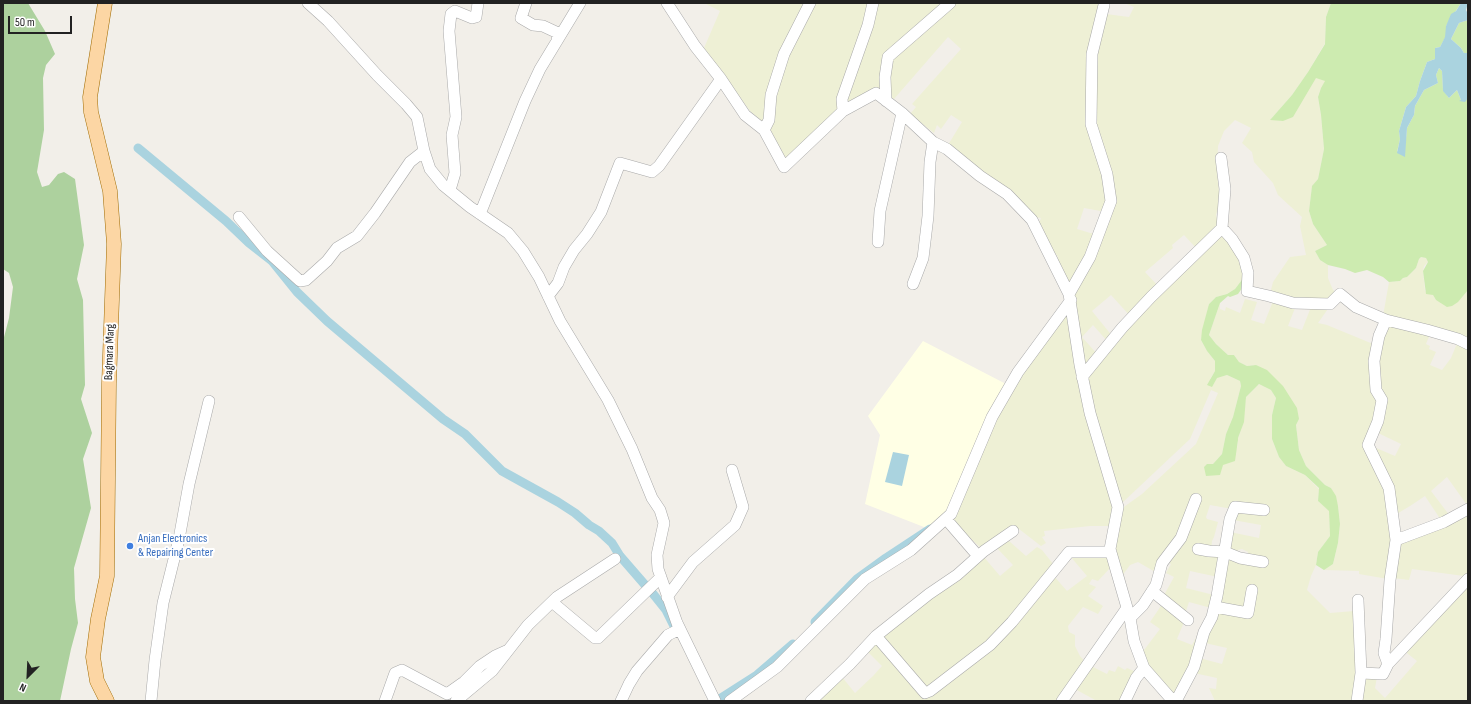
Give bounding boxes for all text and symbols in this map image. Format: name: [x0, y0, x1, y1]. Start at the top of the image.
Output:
scale bar: [10, 8, 74, 34]
text: 50 m: [15, 15, 35, 30]
street label: Bagmara Marg: [102, 323, 118, 381]
place label: Anjan Electronics & Repairing Center: [138, 532, 213, 560]
marker: Anjan Electronics & Repairing Center: [125, 541, 135, 551]
north arrow: [8, 656, 48, 696]
text: N: [18, 680, 28, 695]

